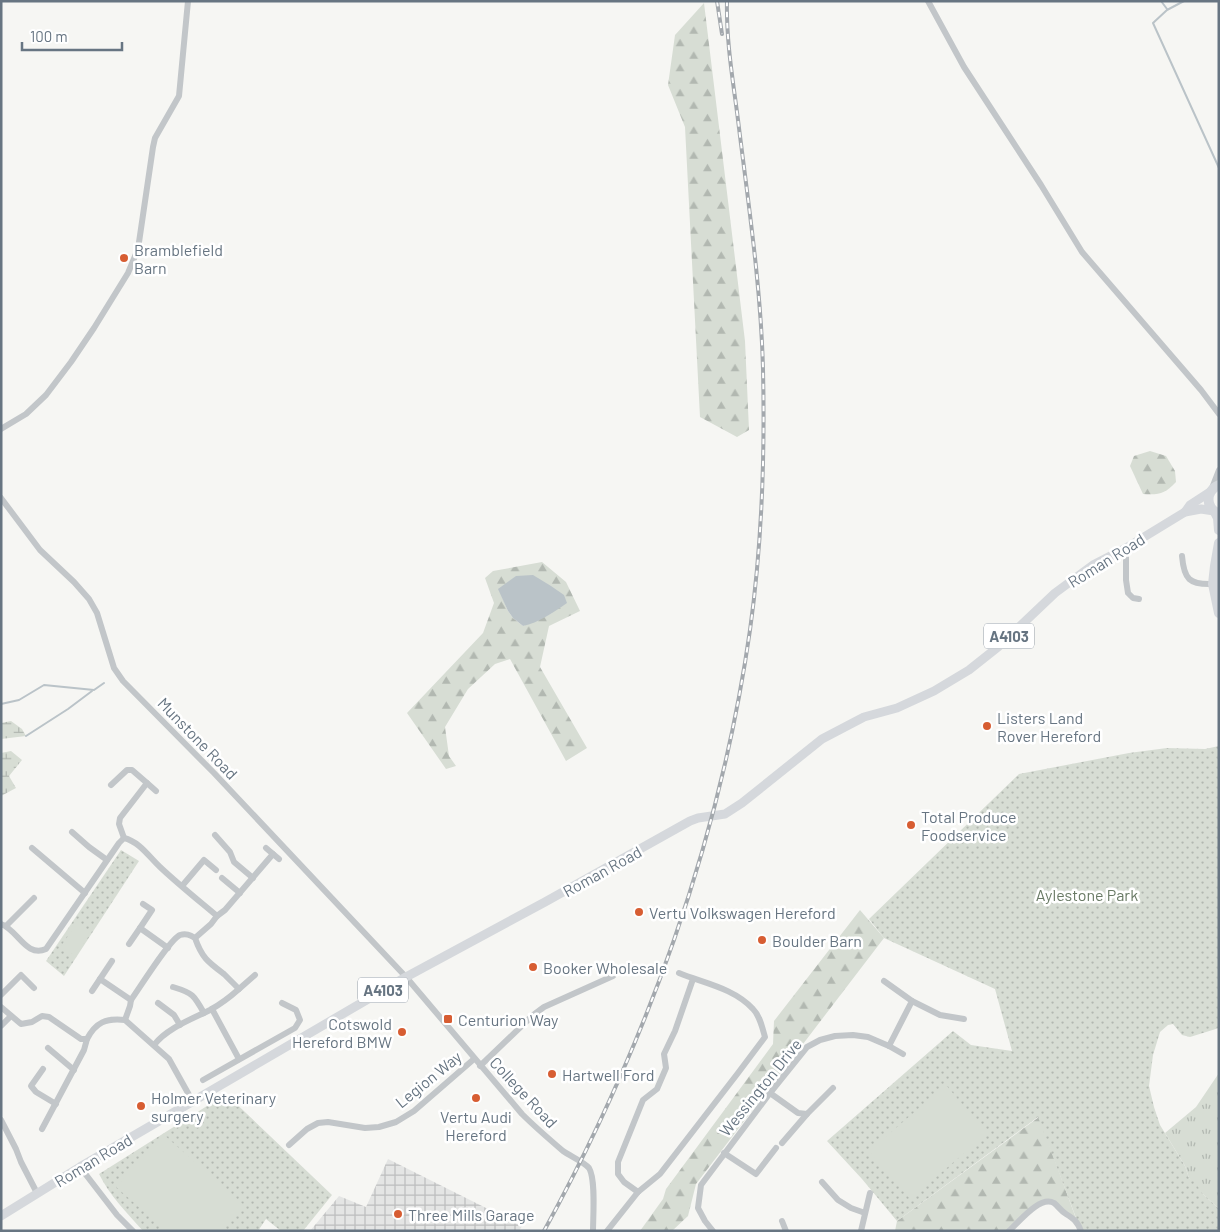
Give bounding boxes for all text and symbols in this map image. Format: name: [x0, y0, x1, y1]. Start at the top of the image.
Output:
scale bar: [22, 20, 122, 52]
text: 100 m: [30, 27, 68, 45]
place label: Bramblefield Barn: [134, 240, 223, 277]
marker: Bramblefield Barn: [118, 252, 130, 264]
street label: Roman Road: [1064, 529, 1148, 591]
road number: A4103: [984, 624, 1034, 648]
street label: Munstone Road: [154, 693, 242, 783]
place label: Listers Land Rover Hereford: [997, 708, 1101, 745]
marker: Listers Land Rover Hereford: [981, 720, 993, 732]
place label: Total Produce Foodservice: [921, 807, 1017, 844]
marker: Total Produce Foodservice: [905, 819, 917, 831]
street label: Roman Road: [559, 842, 645, 900]
park label: Aylestone Park: [1036, 885, 1138, 904]
place label: Vertu Volkswagen Hereford: [649, 903, 836, 922]
marker: Vertu Volkswagen Hereford: [633, 906, 645, 918]
place label: Boulder Barn: [772, 931, 862, 950]
marker: Boulder Barn: [756, 934, 768, 946]
place label: Booker Wholesale: [543, 958, 667, 977]
marker: Booker Wholesale: [527, 961, 539, 973]
road number: A4103: [358, 978, 408, 1002]
place label: Centurion Way: [458, 1010, 559, 1029]
marker: Centurion Way: [442, 1013, 454, 1025]
place label: Cotswold Hereford BMW: [292, 1014, 392, 1051]
marker: Cotswold Hereford BMW: [396, 1026, 408, 1038]
street label: Wessington Drive: [715, 1034, 805, 1140]
street label: Legion Way: [391, 1046, 465, 1111]
street label: College Road: [486, 1053, 562, 1131]
place label: Hartwell Ford: [562, 1065, 655, 1084]
marker: Hartwell Ford: [546, 1068, 558, 1080]
place label: Holmer Veterinary surgery: [151, 1088, 277, 1125]
marker: Vertu Audi Hereford: [470, 1092, 482, 1104]
marker: Holmer Veterinary surgery: [135, 1100, 147, 1112]
place label: Vertu Audi Hereford: [440, 1107, 512, 1144]
street label: Roman Road: [51, 1129, 135, 1191]
place label: Three Mills Garage: [408, 1205, 534, 1224]
marker: Three Mills Garage: [392, 1208, 404, 1220]

